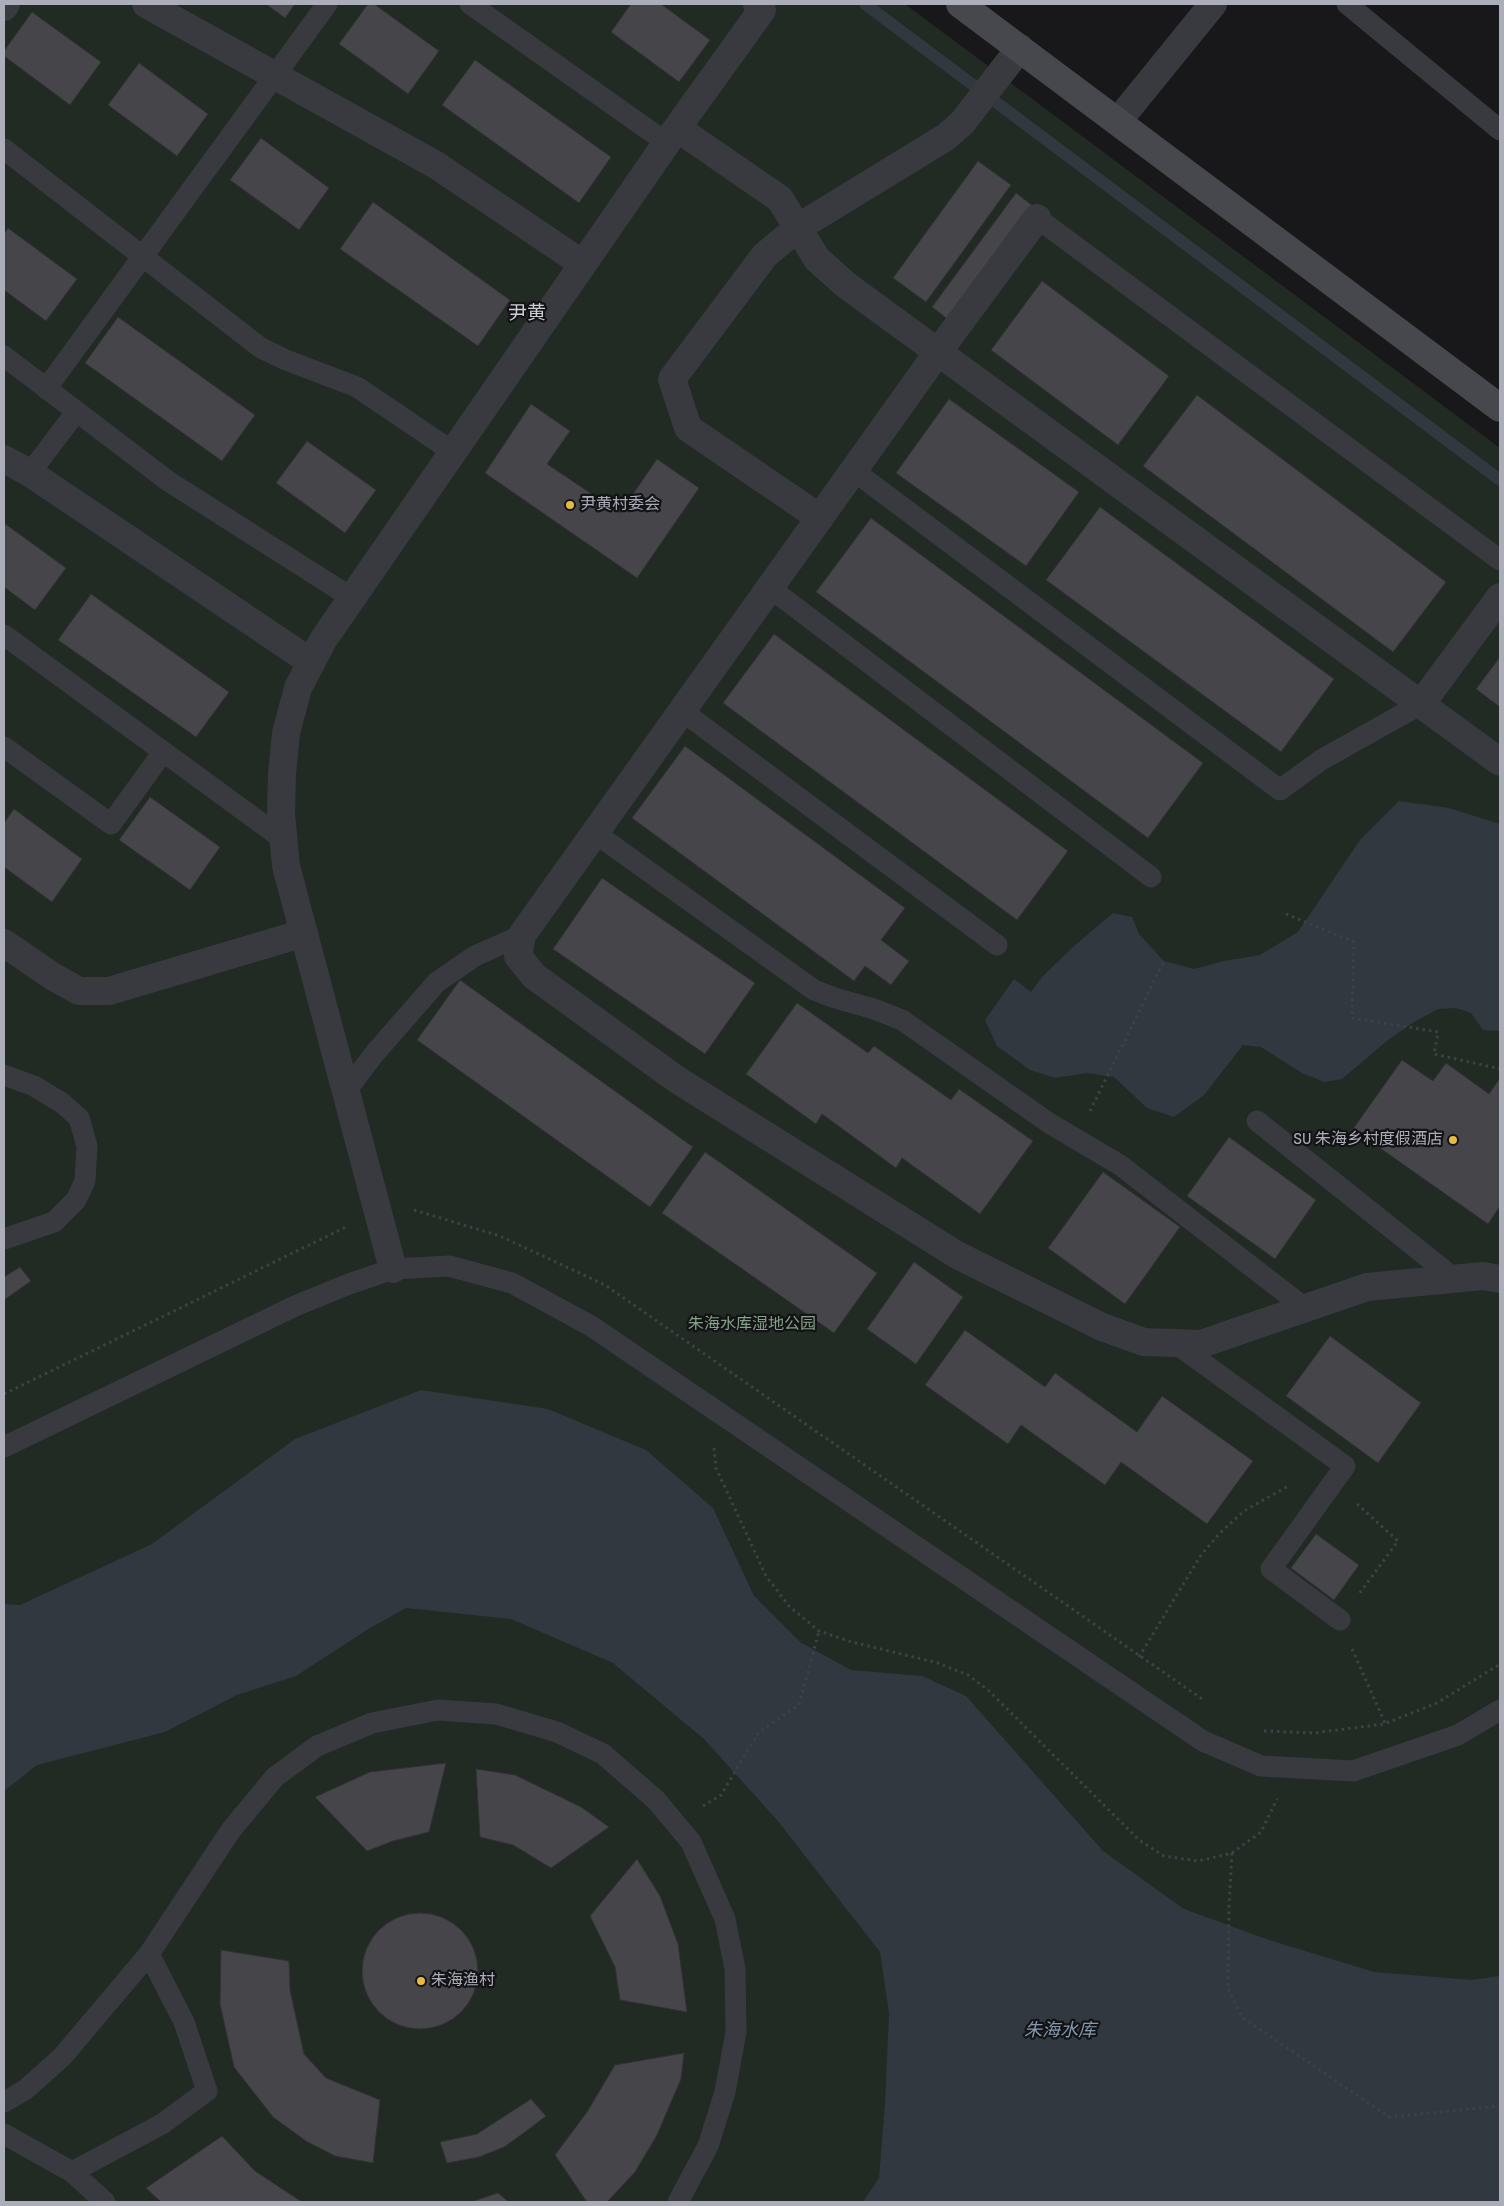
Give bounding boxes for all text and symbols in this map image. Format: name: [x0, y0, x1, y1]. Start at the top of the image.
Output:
district label: 尹黄: [508, 303, 546, 325]
place label: 尹黄村委会: [580, 495, 660, 515]
marker: 尹黄村委会: [564, 499, 576, 511]
place label: SU 朱海乡村度假酒店: [1293, 1130, 1443, 1150]
marker: SU 朱海乡村度假酒店: [1447, 1134, 1459, 1146]
park label: 朱海水库湿地公园: [688, 1315, 816, 1335]
place label: 朱海渔村: [431, 1971, 495, 1991]
marker: 朱海渔村: [415, 1975, 427, 1987]
water label: 朱海水库: [1024, 2020, 1096, 2042]

